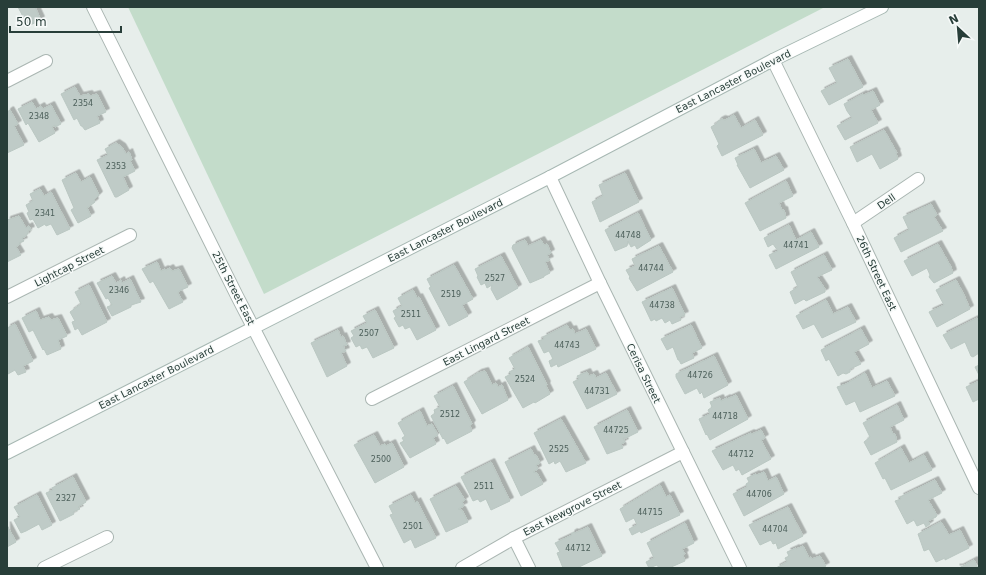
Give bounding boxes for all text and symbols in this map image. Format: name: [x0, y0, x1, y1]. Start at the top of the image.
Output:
scale bar: [10, 8, 121, 34]
north arrow: [938, 8, 978, 48]
text: N: [947, 12, 961, 27]
text: 50 m: [16, 15, 47, 29]
street label: East Lancaster Boulevard: [674, 48, 793, 115]
house number: 2354: [73, 99, 93, 108]
house number: 2348: [29, 112, 49, 121]
house number: 2353: [106, 162, 126, 171]
street label: Dell: [875, 191, 897, 211]
street label: East Lancaster Boulevard: [386, 197, 505, 264]
house number: 2341: [35, 209, 55, 218]
house number: 44748: [615, 231, 641, 240]
street label: 26th Street East: [854, 234, 899, 312]
house number: 44741: [783, 241, 809, 250]
street label: Lightcap Street: [33, 244, 106, 289]
street label: 25th Street East: [210, 250, 257, 327]
house number: 44744: [638, 264, 664, 273]
house number: 2527: [485, 274, 505, 283]
house number: 2346: [109, 286, 129, 295]
house number: 2519: [441, 290, 461, 299]
house number: 44738: [649, 301, 675, 310]
house number: 2511: [401, 310, 421, 319]
street label: East Lingard Street: [441, 315, 531, 368]
house number: 2507: [359, 329, 379, 338]
house number: 44743: [554, 341, 580, 350]
street label: Cerisa Street: [624, 342, 663, 405]
street label: East Lancaster Boulevard: [97, 344, 216, 411]
house number: 44726: [687, 371, 713, 380]
house number: 2524: [515, 375, 535, 384]
house number: 44731: [584, 387, 610, 396]
house number: 2512: [440, 410, 460, 419]
house number: 44718: [712, 412, 738, 421]
house number: 44725: [603, 426, 629, 435]
house number: 2525: [549, 445, 569, 454]
house number: 44712: [728, 450, 754, 459]
house number: 2500: [371, 455, 391, 464]
street label: East Newgrove Street: [521, 479, 623, 538]
house number: 2511: [474, 482, 494, 491]
house number: 44706: [746, 490, 772, 499]
house number: 2327: [56, 494, 76, 503]
house number: 44715: [637, 508, 663, 517]
house number: 2501: [403, 522, 423, 531]
house number: 44704: [762, 525, 788, 534]
house number: 44712: [565, 544, 591, 553]

